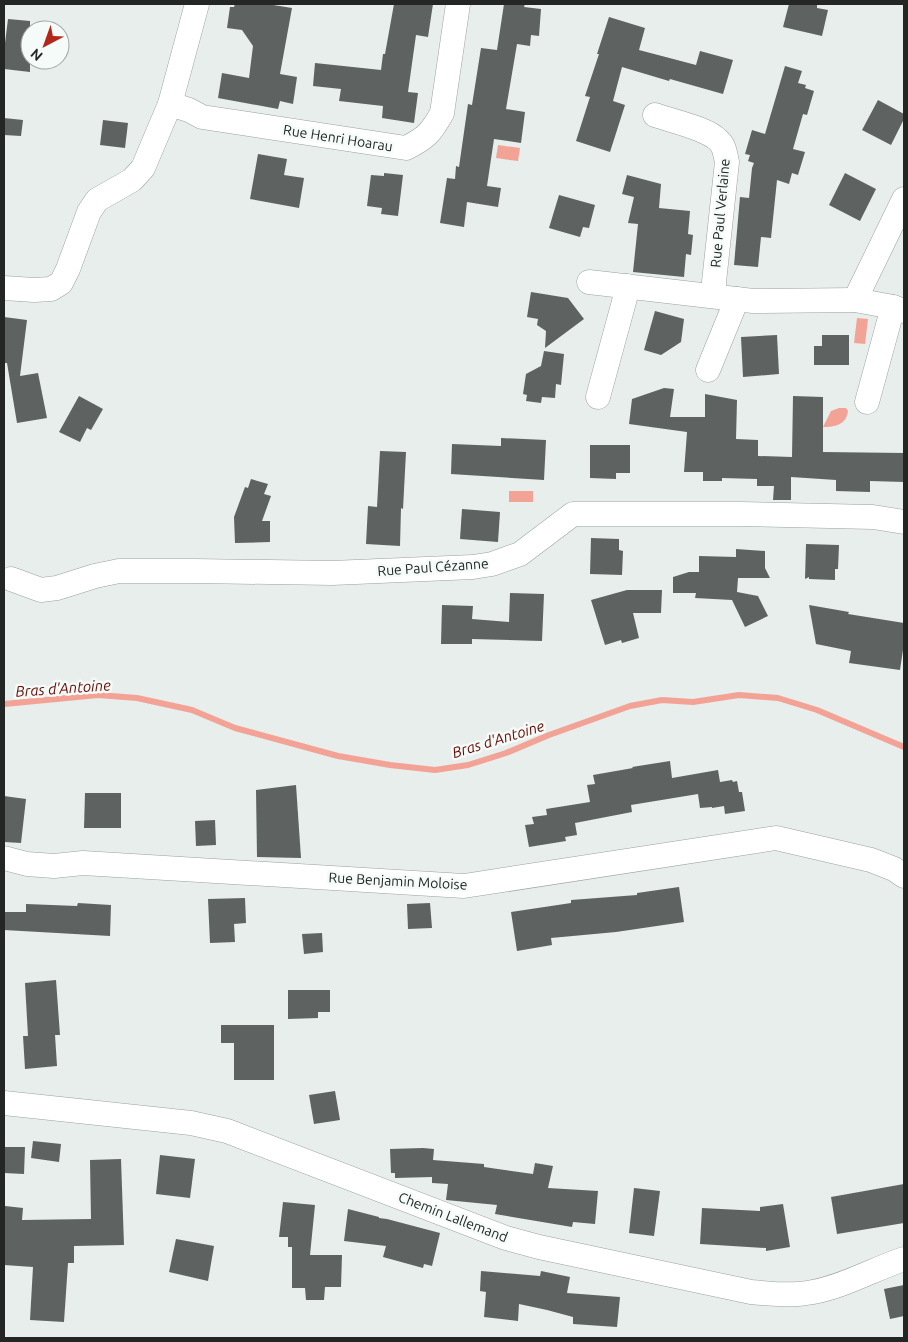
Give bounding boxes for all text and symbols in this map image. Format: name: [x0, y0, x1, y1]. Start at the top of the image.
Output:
north arrow: [20, 20, 70, 70]
text: N: [27, 45, 46, 64]
street label: Rue Henri Hoarau: [282, 121, 394, 155]
street label: Rue Paul Verlaine: [707, 158, 733, 268]
street label: Rue Paul Cézanne: [377, 555, 489, 579]
water label: Bras d'Antoine: [15, 676, 112, 700]
water label: Bras d'Antoine: [450, 717, 547, 761]
street label: Rue Benjamin Moloise: [328, 869, 468, 893]
street label: Chemin Lallemand: [396, 1189, 510, 1245]

